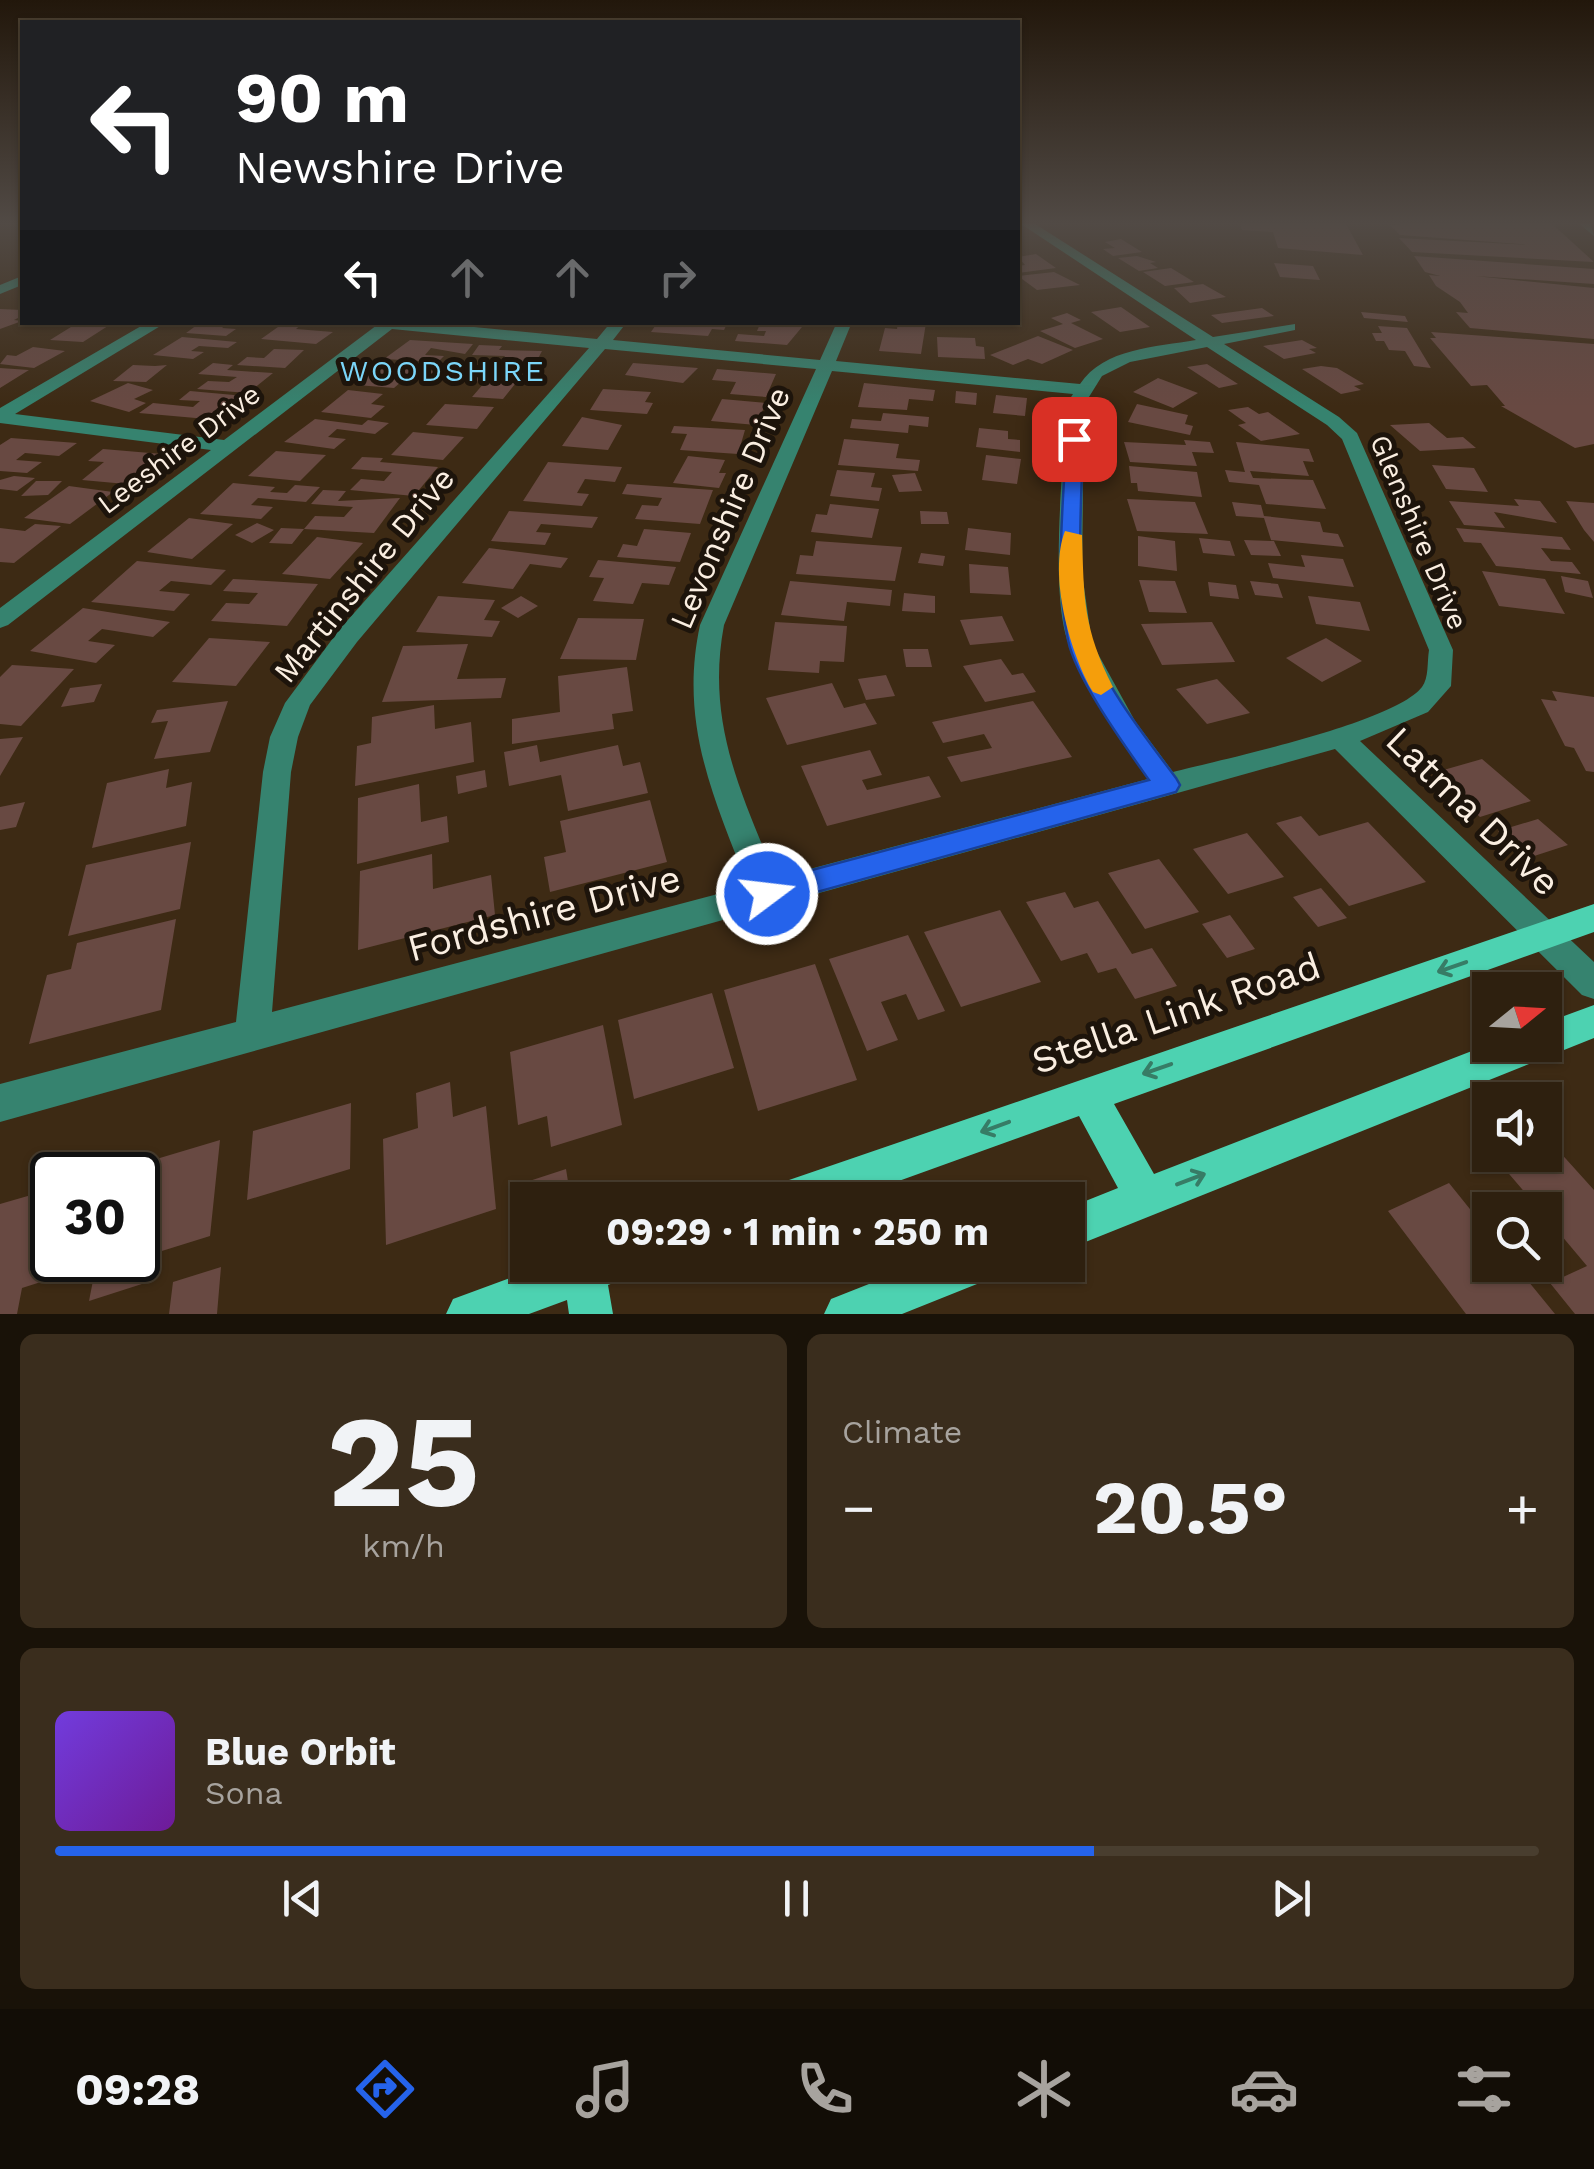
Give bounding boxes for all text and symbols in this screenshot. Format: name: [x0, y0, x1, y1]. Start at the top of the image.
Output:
text: 90 m: [235, 57, 409, 139]
icon: left: [70, 60, 200, 190]
text: Newshire Drive: [235, 141, 565, 194]
icon: left: [335, 250, 390, 305]
icon: ahead: [440, 250, 495, 305]
icon: ahead: [545, 250, 600, 305]
icon: right: [650, 250, 705, 305]
district label: WOODSHIRE: [340, 353, 546, 388]
street label: Leeshire Drive: [91, 377, 267, 521]
street label: Levonshire Drive: [662, 381, 798, 635]
pin: [1032, 397, 1117, 482]
icon: arrive: [1047, 412, 1102, 467]
street label: Glenshire Drive: [1363, 430, 1475, 634]
street label: Martinshire Drive: [266, 460, 462, 690]
street label: Latma Drive: [1377, 717, 1569, 905]
position arrow: [715, 842, 819, 946]
street label: Fordshire Drive: [403, 855, 685, 971]
street label: Stella Link Road: [1026, 943, 1326, 1083]
one-way arrow: [1436, 960, 1468, 978]
north arrow: [1472, 972, 1562, 1062]
map controls: [1472, 972, 1562, 1282]
one-way arrow: [1142, 1062, 1174, 1080]
button: sound: [1472, 1082, 1562, 1172]
one-way arrow: [980, 1119, 1012, 1137]
speed limit sign: 30: [30, 1152, 160, 1282]
one-way arrow: [1175, 1169, 1206, 1187]
button: search: [1472, 1192, 1562, 1282]
text: 09:29 · 1 min · 250 m: [606, 1210, 989, 1254]
text: 25: [327, 1385, 480, 1538]
text: Climate: [842, 1413, 962, 1451]
text: 20.5°: [1093, 1463, 1288, 1551]
text: −: [842, 1476, 875, 1540]
text: +: [1506, 1476, 1539, 1540]
text: km/h: [362, 1527, 445, 1565]
text: Blue Orbit: [205, 1730, 396, 1774]
text: Sona: [205, 1774, 283, 1812]
icon: previous: [275, 1871, 330, 1926]
icon: pause: [769, 1871, 824, 1926]
icon: next: [1264, 1871, 1319, 1926]
icon: directions: [350, 2054, 420, 2124]
icon: music: [570, 2054, 640, 2124]
icon: phone: [790, 2054, 860, 2124]
icon: climate: [1009, 2054, 1079, 2124]
icon: car: [1229, 2054, 1299, 2124]
icon: filters: [1449, 2054, 1519, 2124]
text: 09:28: [75, 2063, 200, 2116]

